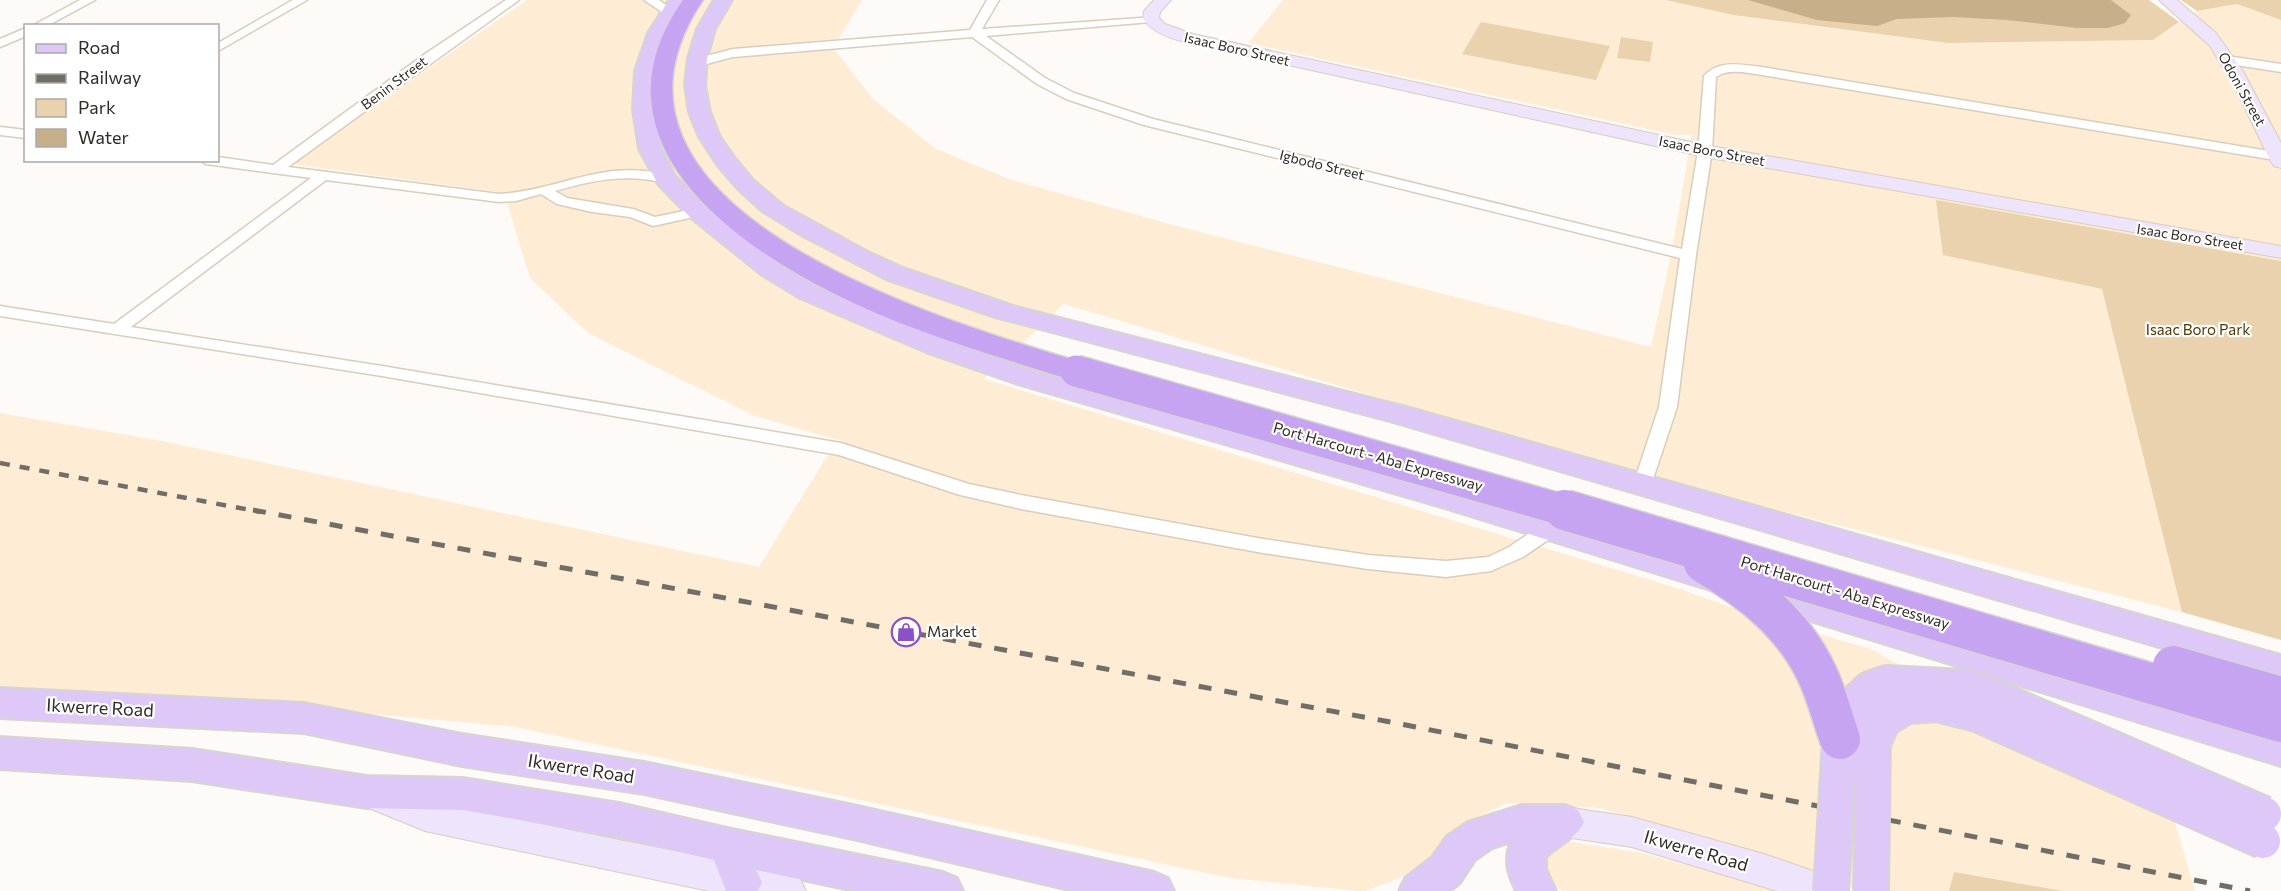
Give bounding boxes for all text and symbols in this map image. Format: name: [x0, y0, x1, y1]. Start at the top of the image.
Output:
legend: [24, 24, 219, 162]
street label: Isaac Boro Street: [1183, 28, 1292, 69]
text: Road: [78, 36, 120, 58]
street label: Odoni Street: [2215, 49, 2270, 129]
street label: Benin Street: [357, 52, 430, 113]
text: Railway: [78, 66, 141, 88]
text: Park: [78, 96, 116, 118]
text: Water: [78, 126, 129, 148]
street label: Isaac Boro Street: [1658, 132, 1767, 169]
street label: Igbodo Street: [1278, 146, 1367, 183]
street label: Isaac Boro Street: [2135, 220, 2245, 253]
park label: Isaac Boro Park: [2146, 320, 2250, 338]
street label: Port Harcourt - Aba Expressway: [1271, 417, 1485, 495]
street label: Port Harcourt - Aba Expressway: [1739, 552, 1952, 632]
shop icon: Market: [890, 616, 922, 648]
place label: Market: [927, 622, 977, 640]
street label: Ikwerre Road: [46, 693, 154, 721]
street label: Ikwerre Road: [526, 749, 636, 787]
street label: Ikwerre Road: [1642, 825, 1751, 875]

